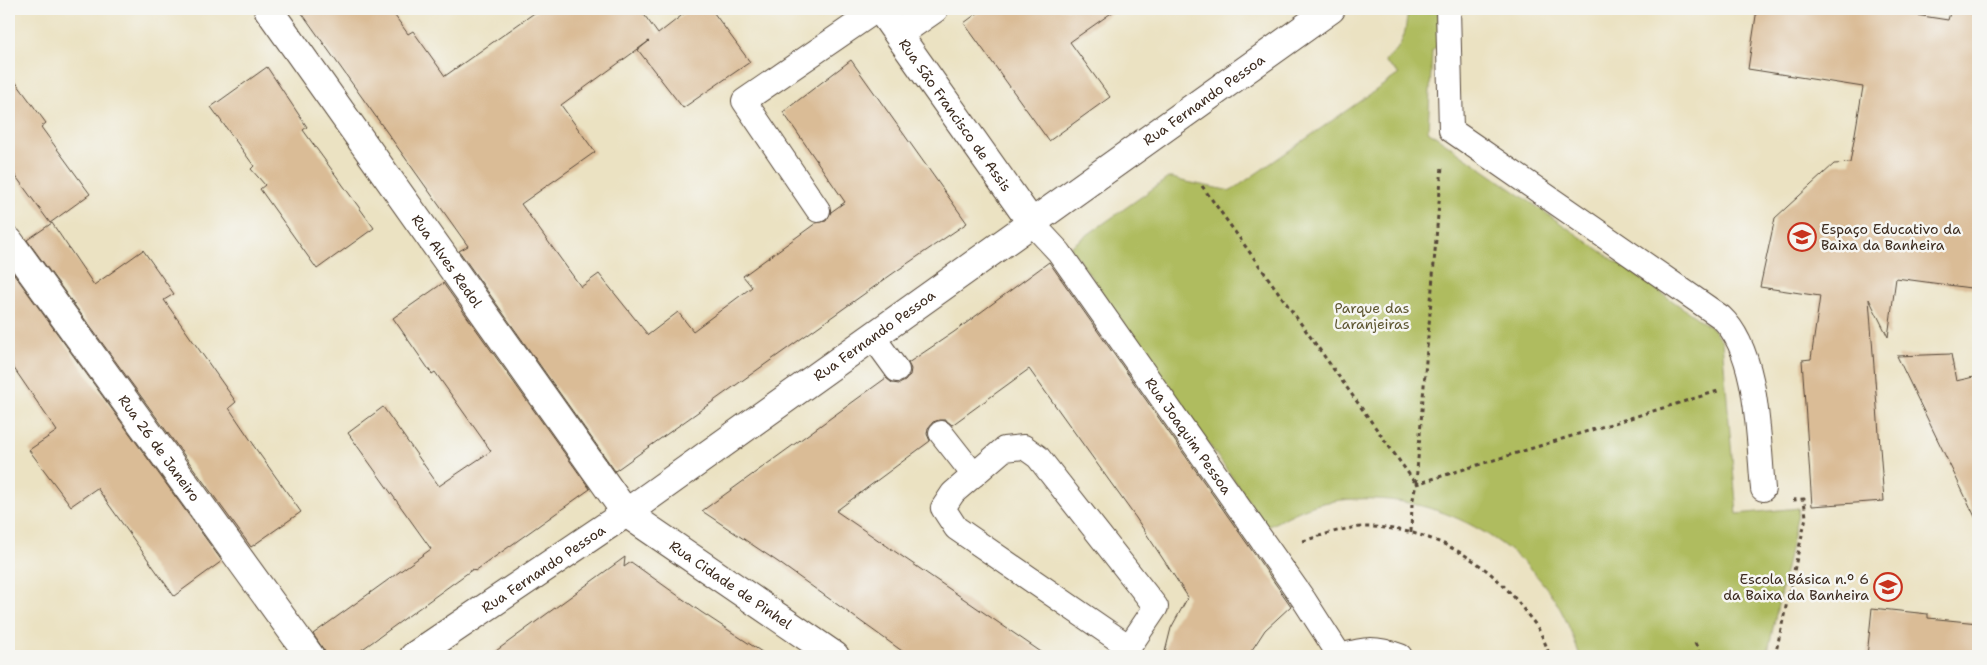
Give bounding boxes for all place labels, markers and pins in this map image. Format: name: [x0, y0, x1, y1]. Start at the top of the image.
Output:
place label: Espaço Educativo da Baixa da Banheira: [1821, 220, 1961, 254]
school or university icon: Espaço Educativo da Baixa da Banheira: [1787, 222, 1817, 252]
place label: Escola Básica n.º 6 da Baixa da Banheira: [1723, 570, 1869, 604]
school or university icon: Escola Básica n.º 6 da Baixa da Banheira: [1873, 572, 1903, 602]

